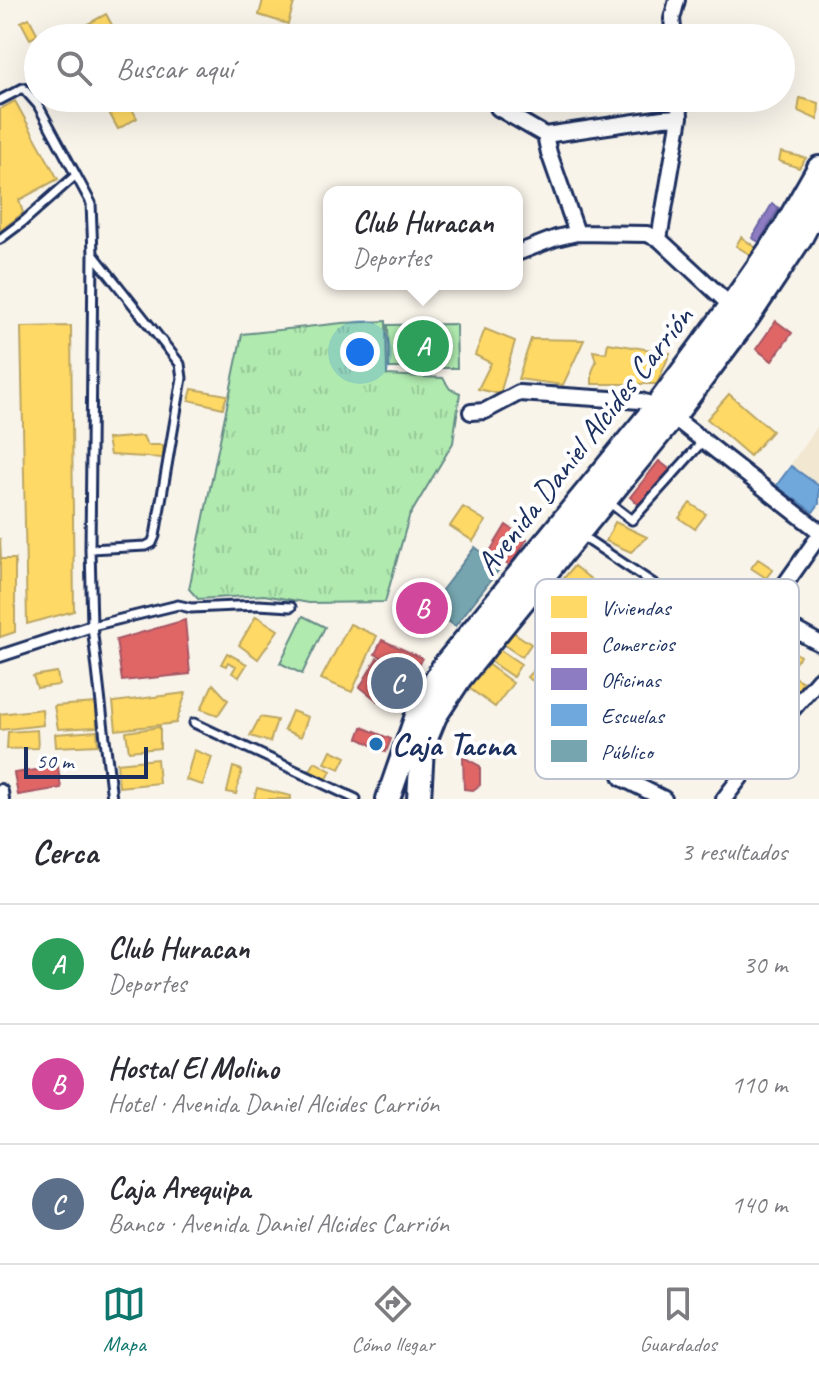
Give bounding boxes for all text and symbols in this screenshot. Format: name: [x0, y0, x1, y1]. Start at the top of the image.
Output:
search box: [24, 24, 795, 112]
icon: search: [52, 46, 96, 90]
text: Buscar aquí: [116, 49, 234, 87]
popup: [323, 186, 523, 290]
text: Club Huracan: [352, 203, 494, 241]
text: Deportes: [352, 241, 430, 274]
street label: Avenida Daniel Alcides Carrión: [466, 296, 703, 583]
pin: A: [397, 316, 449, 376]
your location: [340, 332, 380, 372]
pin: B: [396, 578, 448, 638]
legend: [535, 579, 799, 779]
text: Viviendas: [601, 594, 673, 622]
text: Comercios: [601, 630, 677, 658]
pin: C: [371, 653, 423, 713]
text: Oficinas: [601, 666, 663, 694]
text: Escuelas: [601, 702, 666, 730]
place label: Caja Tacna: [392, 724, 517, 765]
marker: Caja Tacna: [367, 735, 385, 753]
text: Público: [601, 738, 655, 766]
scale bar: [24, 743, 148, 779]
text: 50 m: [36, 747, 73, 775]
text: Cerca: [32, 830, 98, 873]
text: 3 resultados: [681, 835, 787, 868]
text: Club Huracan: [108, 929, 249, 967]
text: A: [51, 948, 65, 981]
text: 30 m: [743, 948, 787, 981]
text: Deportes: [108, 967, 186, 1000]
text: Hostal El Molino: [108, 1049, 279, 1087]
text: B: [51, 1068, 65, 1101]
text: 110 m: [731, 1068, 787, 1101]
text: Hotel · Avenida Daniel Alcides Carrión: [108, 1087, 439, 1120]
text: Caja Arequipa: [108, 1169, 250, 1207]
text: C: [52, 1188, 64, 1221]
text: 140 m: [731, 1188, 787, 1221]
text: Banco · Avenida Daniel Alcides Carrión: [108, 1207, 449, 1240]
tab: Mapa: [102, 1282, 146, 1358]
tab: Cómo llegar: [351, 1282, 435, 1358]
tab: Guardados: [639, 1282, 717, 1358]

